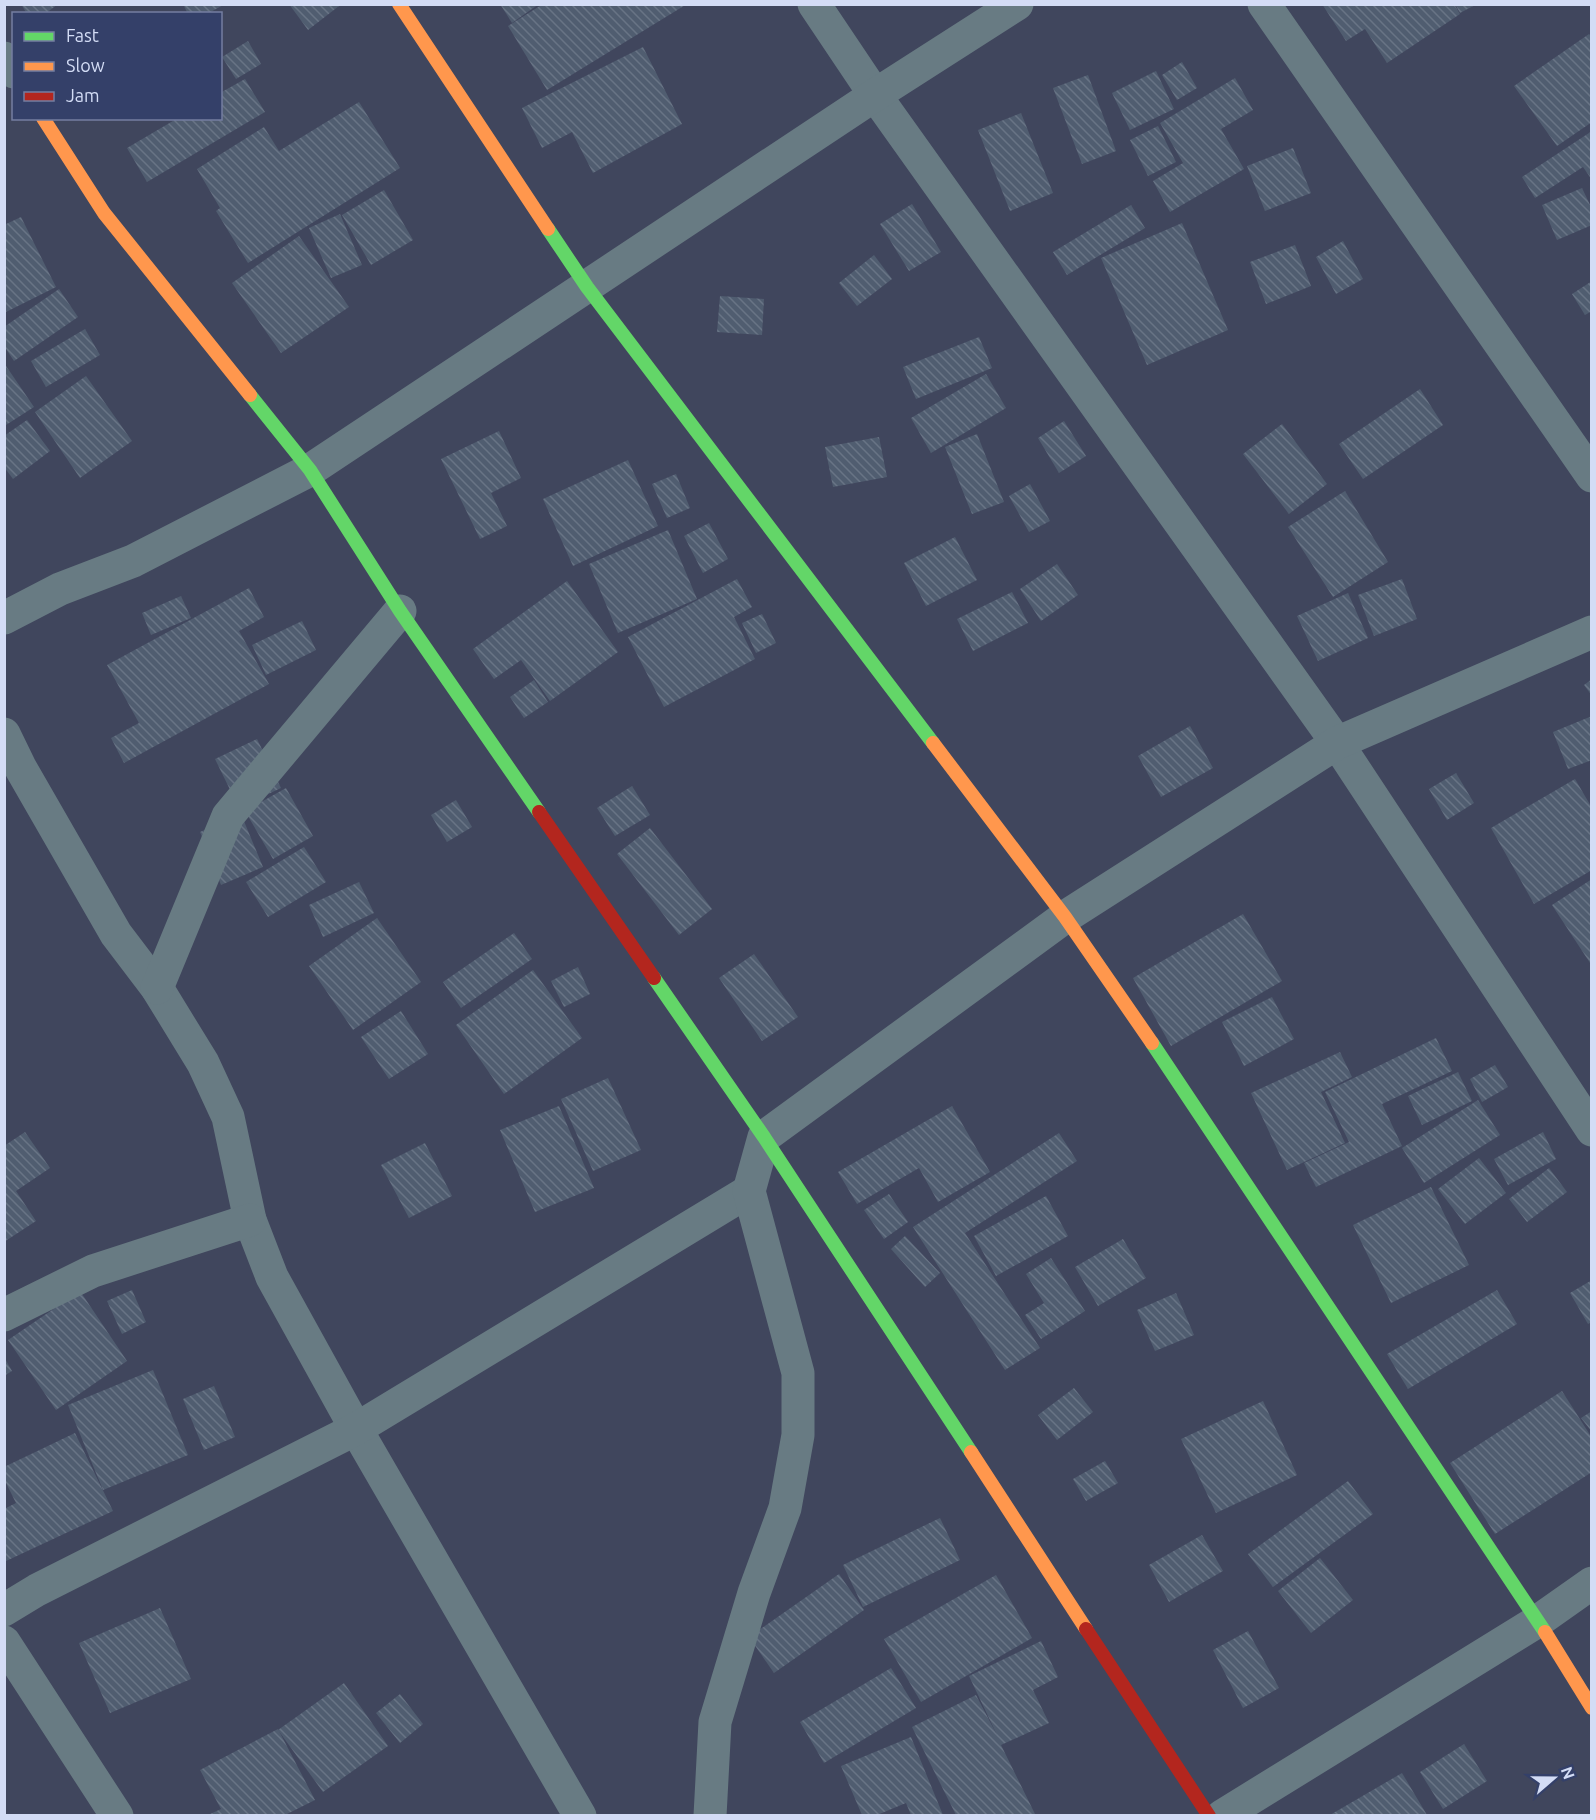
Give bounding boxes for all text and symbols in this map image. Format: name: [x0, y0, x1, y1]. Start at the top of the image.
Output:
legend: [12, 12, 222, 120]
text: Fast: [66, 25, 99, 45]
text: Slow: [66, 55, 105, 75]
text: Jam: [66, 85, 100, 105]
north arrow: [1524, 1748, 1584, 1808]
text: N: [1558, 1764, 1579, 1782]

